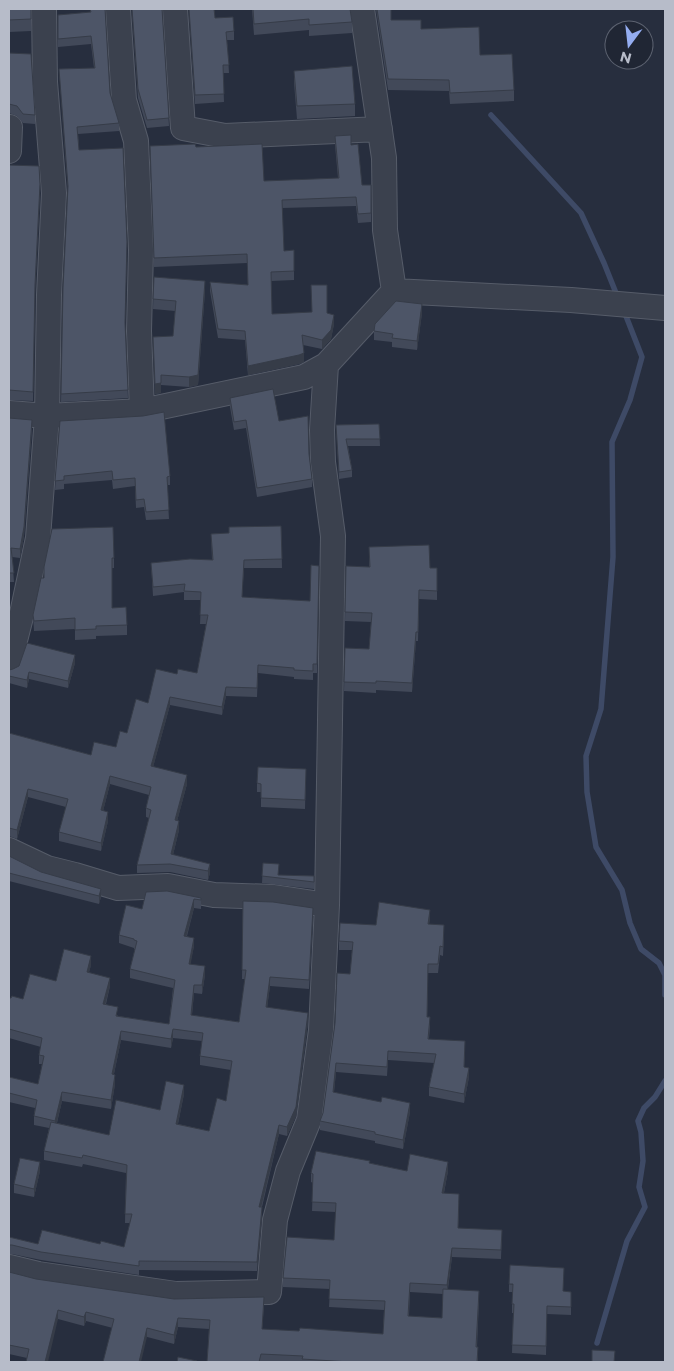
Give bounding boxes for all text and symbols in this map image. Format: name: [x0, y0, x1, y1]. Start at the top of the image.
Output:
north arrow: [604, 20, 654, 70]
text: N: [618, 47, 633, 68]

